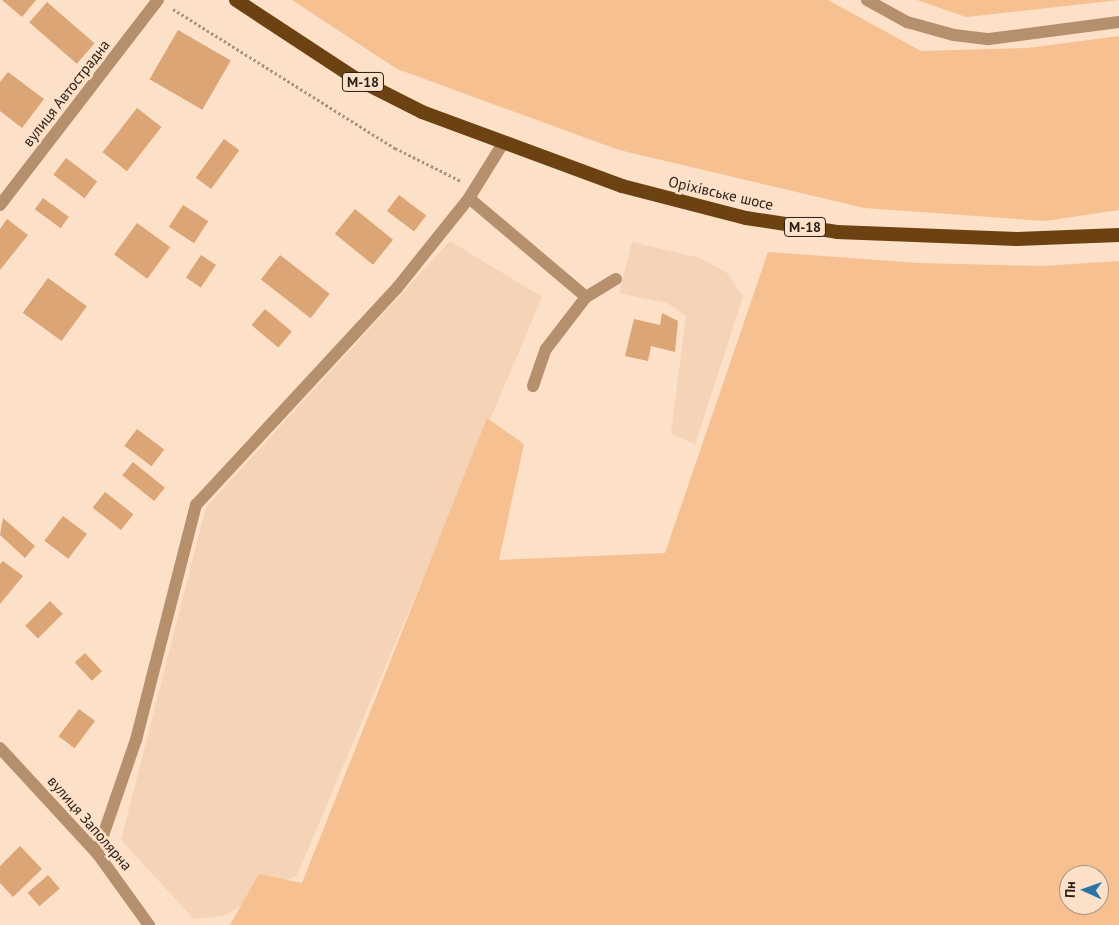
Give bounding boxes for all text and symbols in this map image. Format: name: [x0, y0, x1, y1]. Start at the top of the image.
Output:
street label: вулиця Автострадна: [19, 36, 113, 150]
road number: М-18: [342, 70, 384, 94]
street label: Оріхівське шосе: [667, 172, 775, 214]
road number: М-18: [784, 216, 826, 238]
street label: вулиця Заполярна: [44, 772, 136, 874]
north arrow: [1059, 865, 1109, 915]
text: Пн: [1061, 881, 1079, 898]

